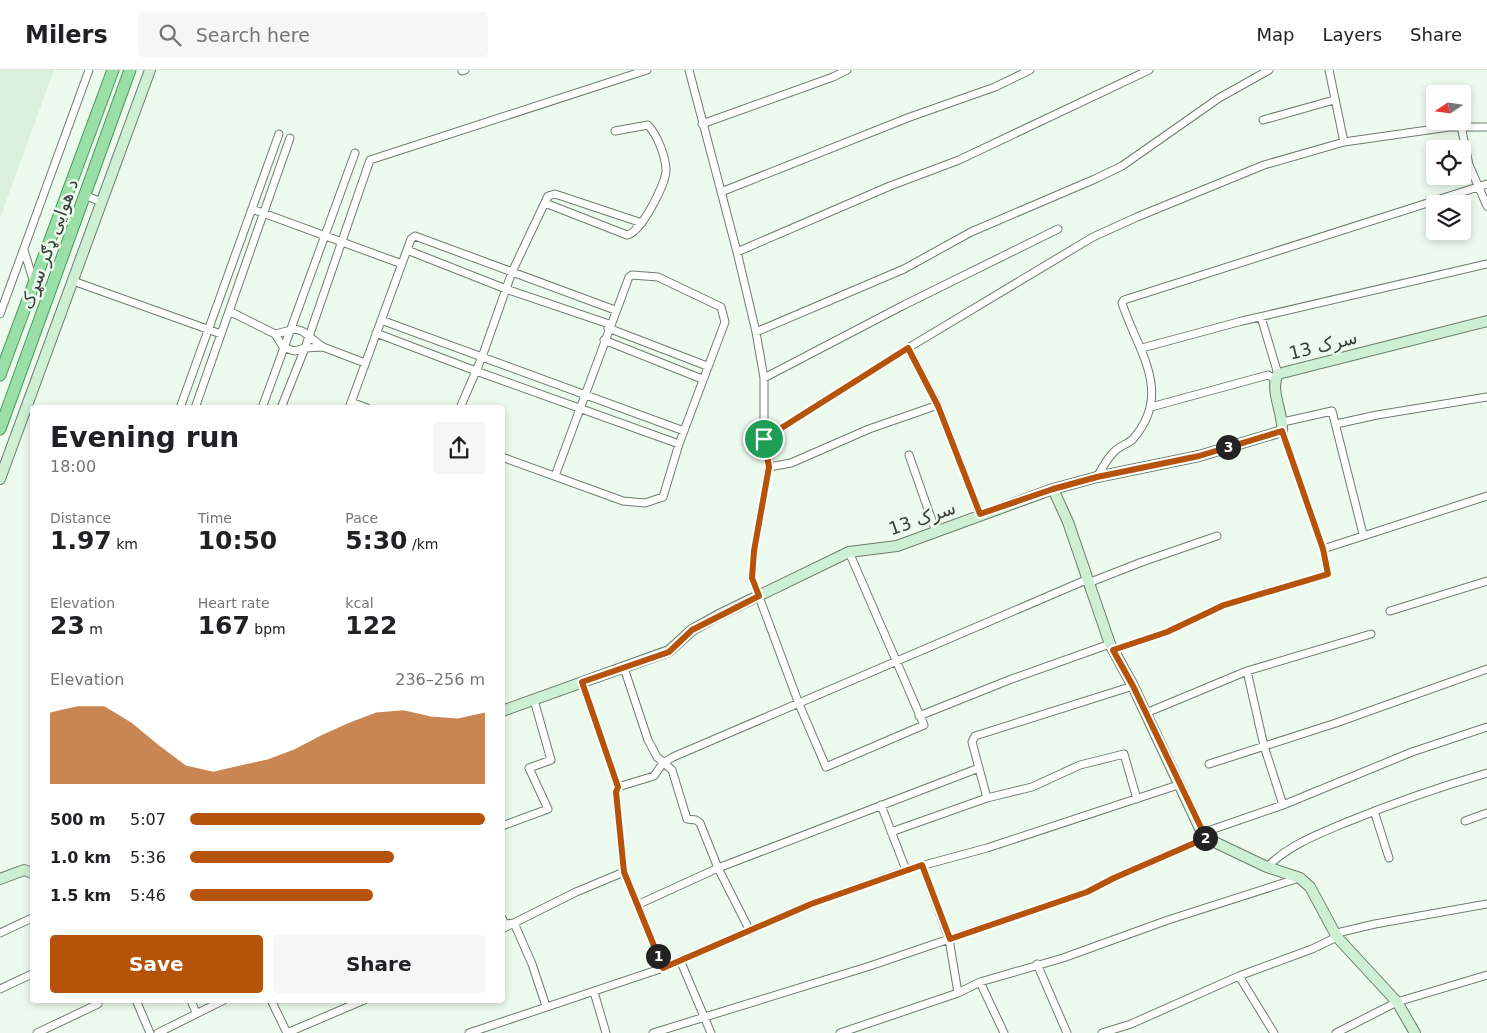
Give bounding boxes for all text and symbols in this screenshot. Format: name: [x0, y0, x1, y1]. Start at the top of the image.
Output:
search box: [138, 12, 488, 57]
text: Milers: [25, 21, 108, 49]
icon: search: [156, 21, 184, 49]
text: Search here: [196, 24, 310, 46]
text: Map: [1256, 24, 1294, 45]
text: Layers: [1322, 24, 1382, 45]
text: Share: [1410, 24, 1462, 45]
north arrow: [1426, 85, 1471, 130]
map controls: [1426, 85, 1471, 240]
button: locate: [1426, 140, 1471, 185]
street label: د هوایی ډګر سړک: [16, 176, 83, 312]
button: layers: [1426, 195, 1471, 240]
street label: سرک 13: [1287, 326, 1360, 365]
pin: [743, 418, 785, 460]
text: Evening run: [50, 421, 239, 454]
button: share: [433, 422, 485, 474]
icon: arrive: [750, 425, 778, 453]
pin: 3: [1216, 434, 1240, 460]
text: 3: [1224, 439, 1233, 455]
text: 18:00: [50, 457, 96, 476]
street label: سرک 13: [886, 497, 959, 540]
text: Distance: [50, 510, 111, 526]
text: Time: [198, 510, 232, 526]
text: Pace: [345, 510, 378, 526]
text: 1.97: [50, 526, 112, 555]
text: 10:50: [198, 526, 277, 555]
text: 5:30: [345, 526, 408, 555]
text: km: [112, 536, 138, 552]
text: /km: [408, 536, 438, 552]
text: Elevation: [50, 595, 115, 611]
text: Heart rate: [198, 595, 270, 611]
text: kcal: [345, 595, 374, 611]
text: 23: [50, 611, 85, 640]
text: 167: [198, 611, 250, 640]
text: 122: [345, 611, 398, 640]
text: m: [85, 621, 103, 637]
text: bpm: [250, 621, 286, 637]
text: Elevation: [50, 670, 124, 689]
text: 236–256 m: [395, 670, 485, 689]
text: 500 m: [50, 810, 106, 829]
text: 5:07: [130, 810, 166, 829]
pin: 2: [1192, 826, 1218, 850]
text: 2: [1201, 830, 1210, 846]
text: 1.0 km: [50, 848, 111, 867]
text: 5:36: [130, 848, 166, 867]
text: 1.5 km: [50, 886, 111, 905]
text: 5:46: [130, 886, 166, 905]
button: Save: [50, 935, 263, 993]
button: Share: [273, 935, 485, 993]
pin: 1: [646, 944, 670, 968]
text: 1: [654, 948, 663, 964]

